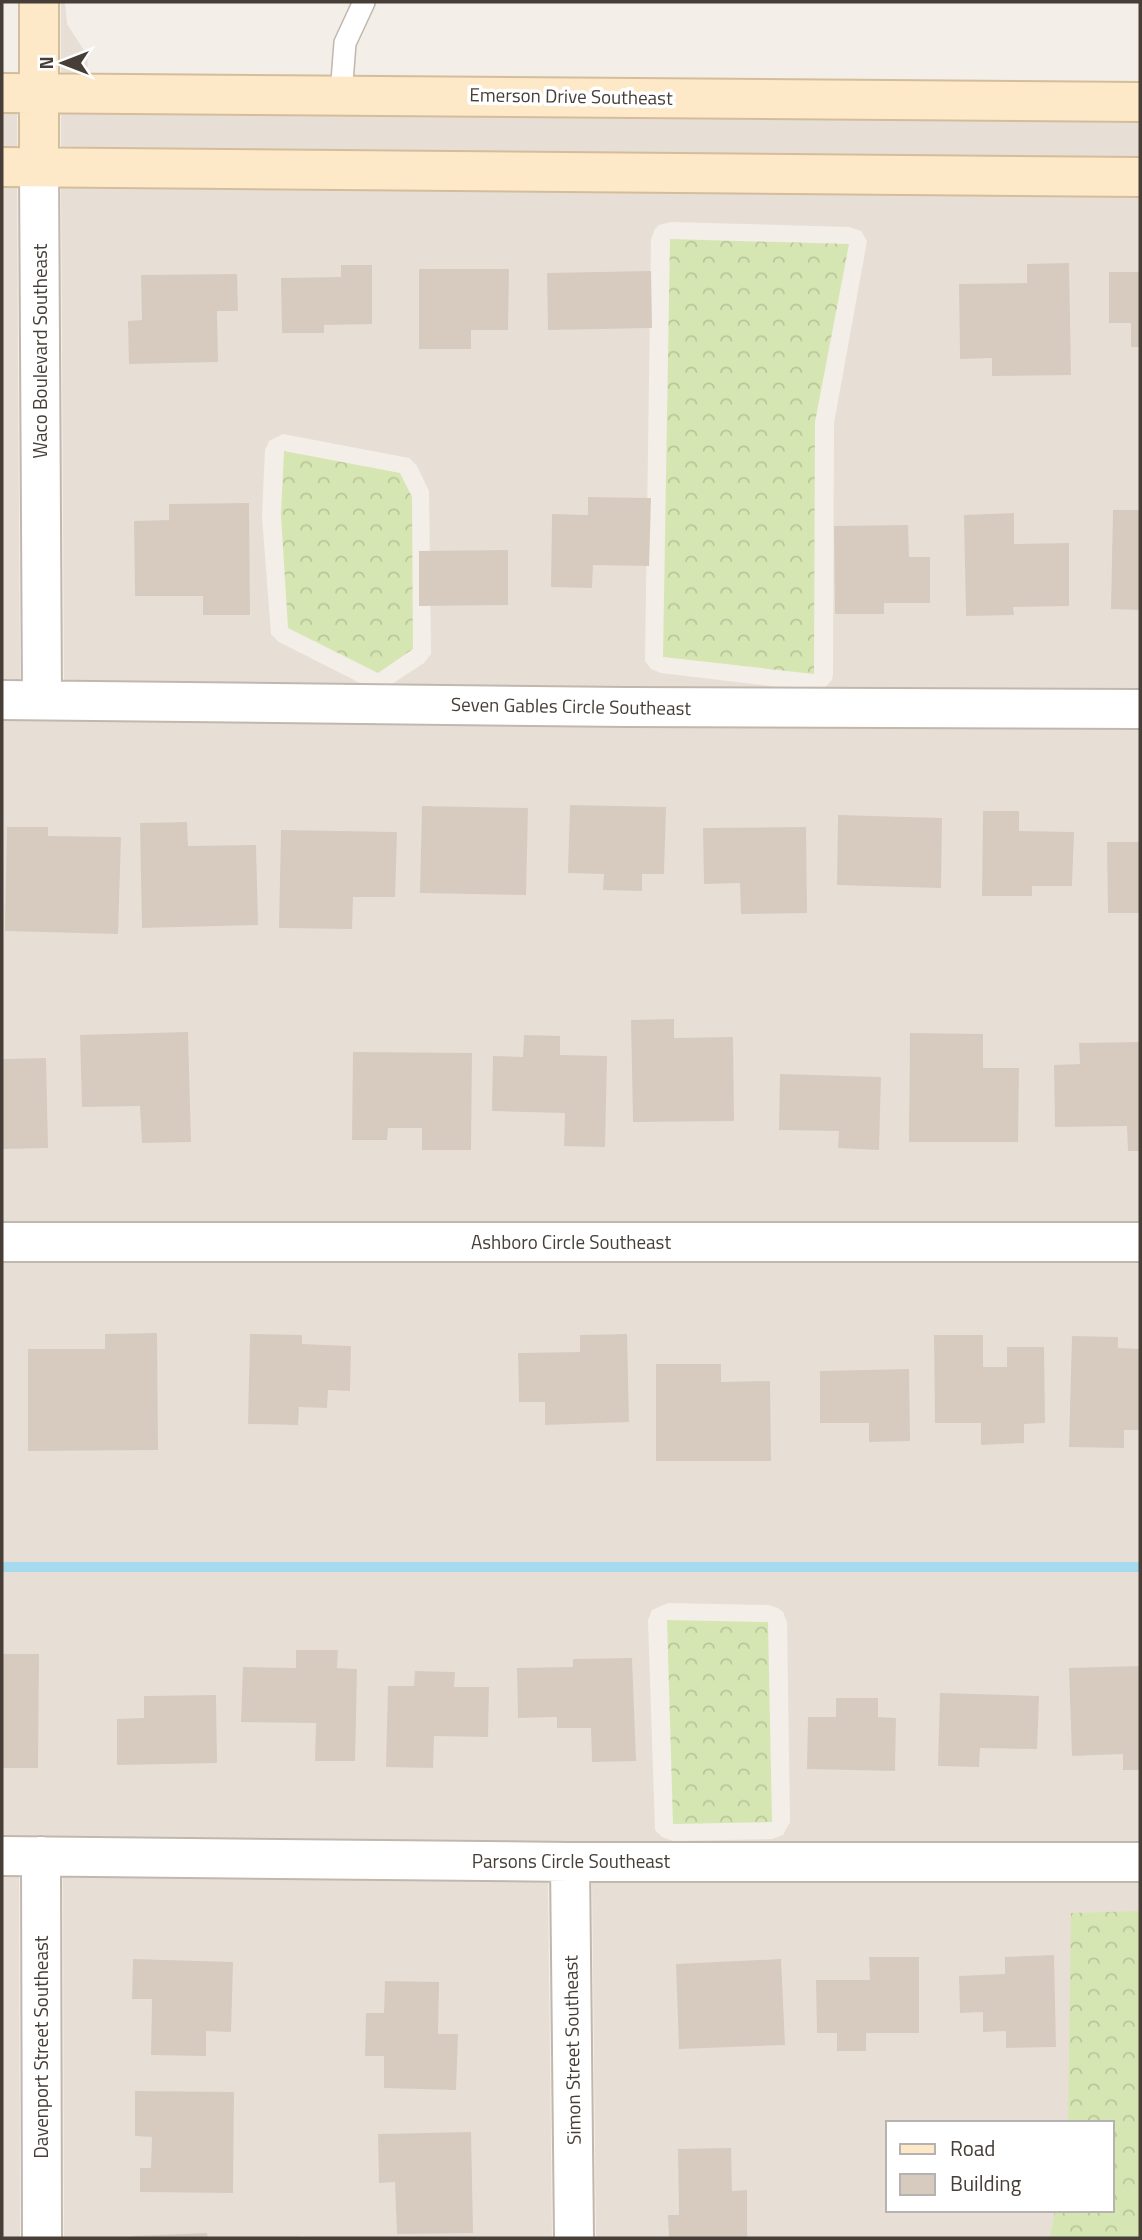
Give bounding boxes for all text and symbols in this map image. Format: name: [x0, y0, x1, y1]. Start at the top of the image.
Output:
north arrow: [28, 28, 98, 98]
text: N: [31, 56, 60, 70]
street label: Emerson Drive Southeast: [469, 79, 673, 112]
street label: Waco Boulevard Southeast: [25, 243, 54, 459]
street label: Seven Gables Circle Southeast: [451, 689, 692, 722]
street label: Ashboro Circle Southeast: [471, 1227, 671, 1256]
street label: Parsons Circle Southeast: [472, 1846, 671, 1875]
street label: Davenport Street Southeast: [26, 1935, 55, 2159]
street label: Simon Street Southeast: [555, 1955, 588, 2145]
legend: [886, 2121, 1114, 2212]
text: Road: [950, 2132, 995, 2164]
text: Building: [950, 2167, 1022, 2199]

